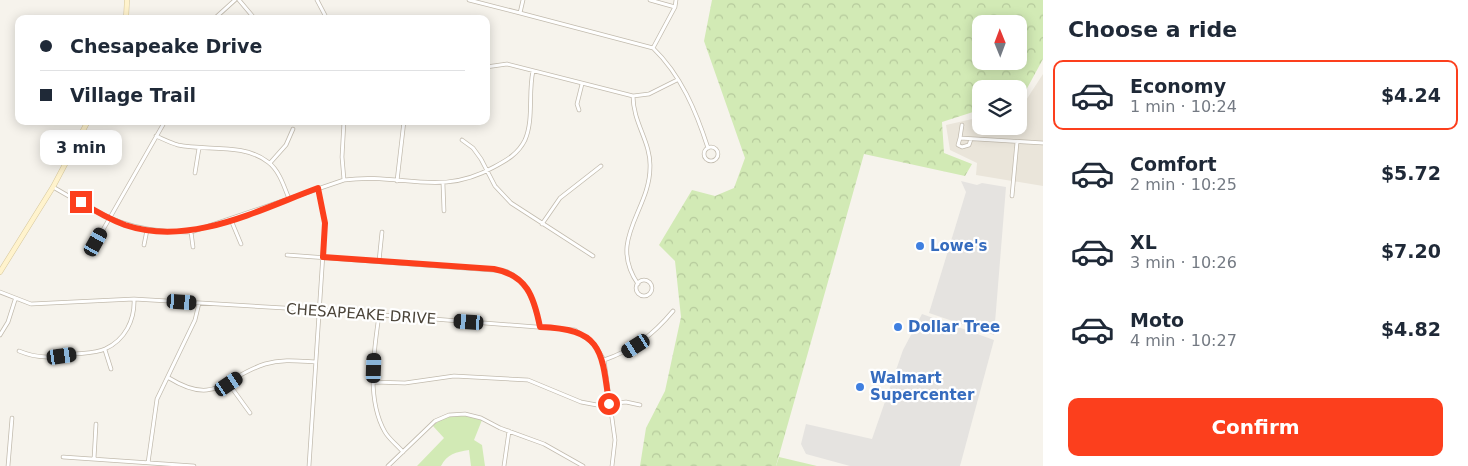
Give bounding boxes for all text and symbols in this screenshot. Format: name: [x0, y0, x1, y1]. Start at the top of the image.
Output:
north arrow: [972, 15, 1028, 70]
map controls: [972, 15, 1027, 135]
text: Choose a ride: [1068, 17, 1237, 42]
text: Chesapeake Drive: [70, 35, 262, 57]
icon: car: [1070, 73, 1115, 118]
text: Economy: [1130, 75, 1226, 97]
button: layers: [972, 80, 1027, 135]
text: Village Trail: [70, 84, 196, 106]
text: $4.24: [1381, 84, 1441, 106]
text: 1 min · 10:24: [1130, 97, 1237, 116]
callout: 3 min: [40, 130, 122, 164]
text: 3 min: [56, 138, 106, 157]
icon: car: [1070, 151, 1115, 196]
text: Comfort: [1130, 153, 1217, 175]
text: $5.72: [1381, 162, 1441, 184]
text: 2 min · 10:25: [1130, 175, 1237, 194]
route end: [70, 191, 92, 213]
car: [82, 225, 109, 259]
icon: car: [1070, 229, 1115, 274]
text: XL: [1130, 231, 1157, 253]
place label: Lowe's: [930, 237, 987, 255]
marker: Lowe's: [914, 240, 926, 252]
text: $7.20: [1381, 240, 1441, 262]
text: 3 min · 10:26: [1130, 253, 1237, 272]
car: [166, 293, 197, 311]
street label: CHESAPEAKE DRIVE: [285, 300, 437, 328]
icon: car: [1070, 307, 1115, 352]
text: Moto: [1130, 309, 1184, 331]
car: [453, 313, 484, 331]
place label: Dollar Tree: [908, 318, 1000, 336]
text: $4.82: [1381, 318, 1441, 340]
marker: Dollar Tree: [892, 321, 904, 333]
text: 4 min · 10:27: [1130, 331, 1237, 350]
car: [619, 332, 652, 360]
car: [46, 346, 77, 366]
car: [365, 353, 382, 383]
car: [212, 369, 245, 399]
place label: Walmart Supercenter: [870, 369, 975, 404]
marker: Walmart Supercenter: [854, 381, 866, 393]
route start: [598, 393, 620, 415]
button: Confirm: [1068, 398, 1443, 456]

